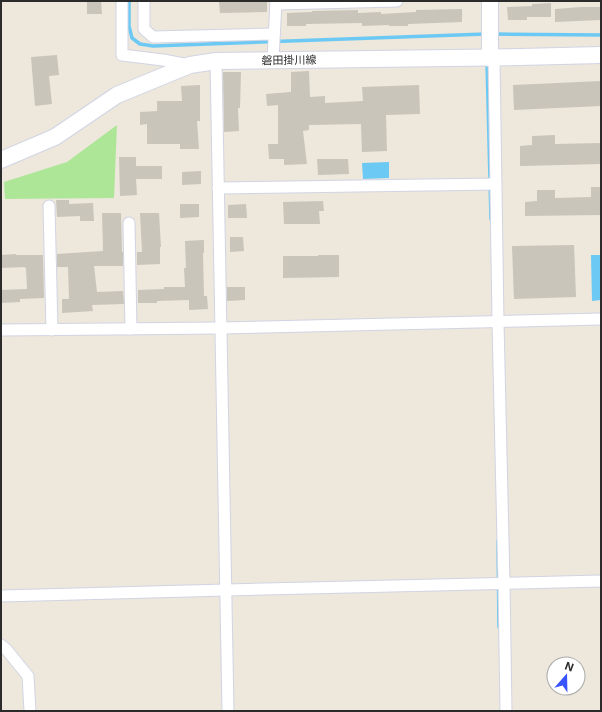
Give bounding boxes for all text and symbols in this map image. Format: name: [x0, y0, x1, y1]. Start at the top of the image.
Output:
street label: 磐田掛川線: [261, 53, 317, 67]
north arrow: [546, 656, 586, 696]
text: N: [563, 659, 576, 675]

